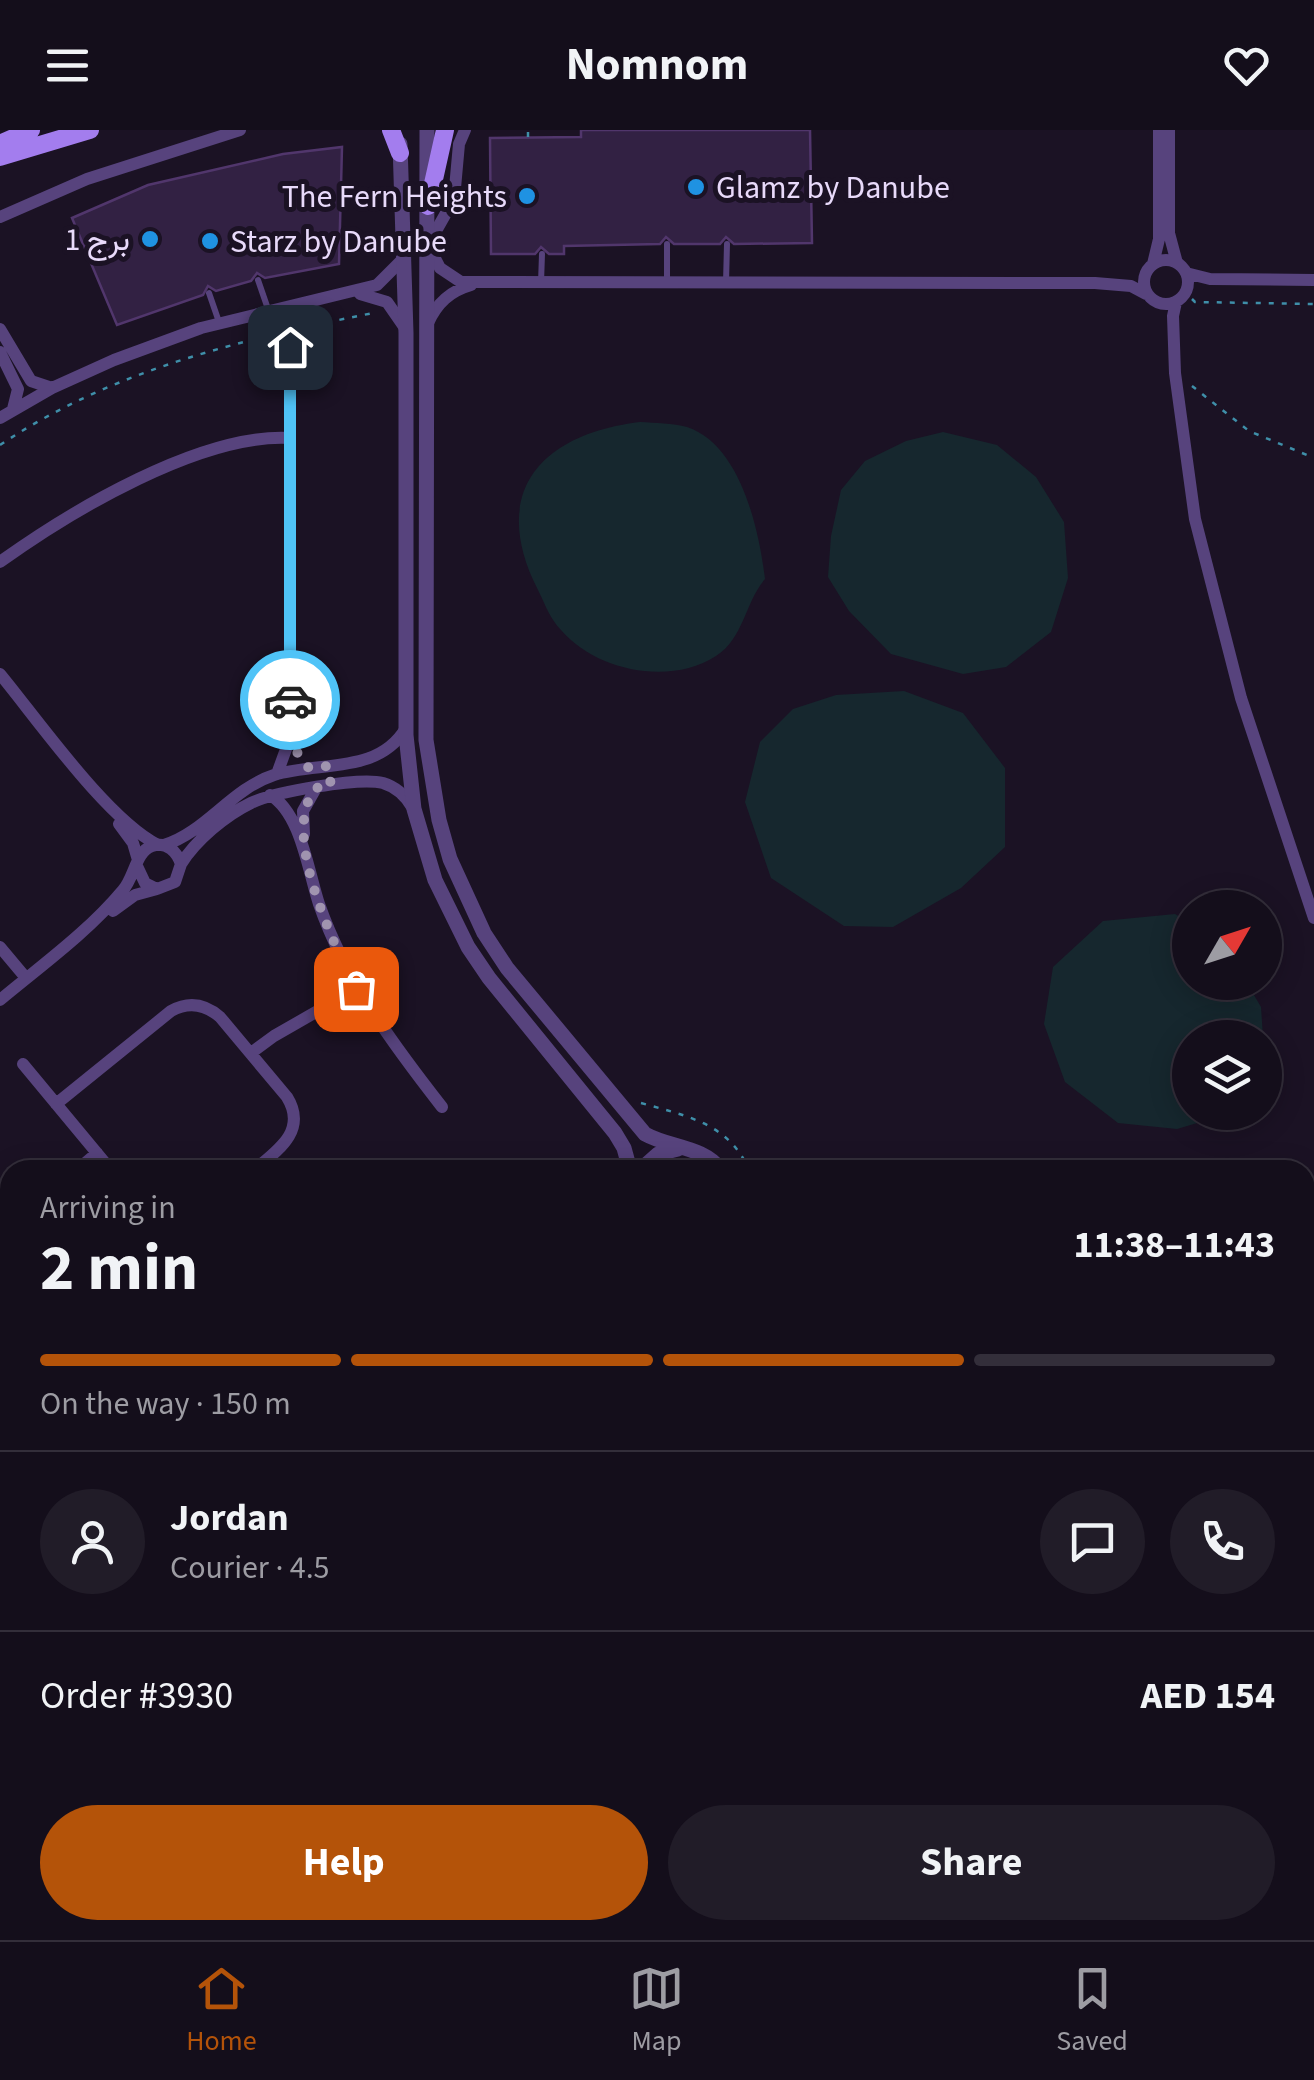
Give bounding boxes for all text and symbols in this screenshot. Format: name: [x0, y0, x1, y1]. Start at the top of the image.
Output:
text: Nomnom: [566, 33, 748, 97]
icon: menu: [40, 38, 95, 93]
icon: heart: [1219, 38, 1274, 93]
place label: Glamz by Danube: [716, 165, 950, 211]
place label: The Fern Heights: [282, 174, 507, 220]
marker: Glamz by Danube: [685, 176, 707, 198]
marker: The Fern Heights: [516, 185, 538, 207]
place label: برج 1: [64, 217, 130, 263]
place label: Starz by Danube: [230, 219, 447, 265]
marker: برج 1: [139, 228, 161, 250]
marker: Starz by Danube: [199, 230, 221, 252]
pin: [248, 305, 333, 390]
icon: home: [263, 320, 318, 375]
courier: [240, 650, 340, 750]
icon: car: [263, 673, 318, 728]
north arrow: [1172, 890, 1282, 1000]
map controls: [1172, 890, 1282, 1130]
pin: [314, 947, 399, 1032]
icon: bag: [329, 962, 384, 1017]
button: layers: [1172, 1020, 1282, 1130]
text: Arriving in: [40, 1185, 176, 1231]
text: 11:38–11:43: [1073, 1218, 1275, 1272]
text: 2 min: [40, 1222, 198, 1315]
text: On the way · 150 m: [40, 1381, 291, 1427]
button: person: [40, 1489, 145, 1594]
button: chat: [1040, 1489, 1145, 1594]
button: phone: [1170, 1489, 1275, 1594]
text: Jordan: [170, 1491, 289, 1545]
text: Courier · 4.5: [170, 1545, 330, 1591]
text: Order #3930: [40, 1669, 233, 1723]
text: AED 154: [1140, 1669, 1275, 1723]
button: Help: [40, 1805, 648, 1920]
button: Share: [668, 1805, 1275, 1920]
tab: Home: [186, 1961, 257, 2061]
tab: Map: [629, 1961, 684, 2061]
tab: Saved: [1056, 1961, 1128, 2061]

